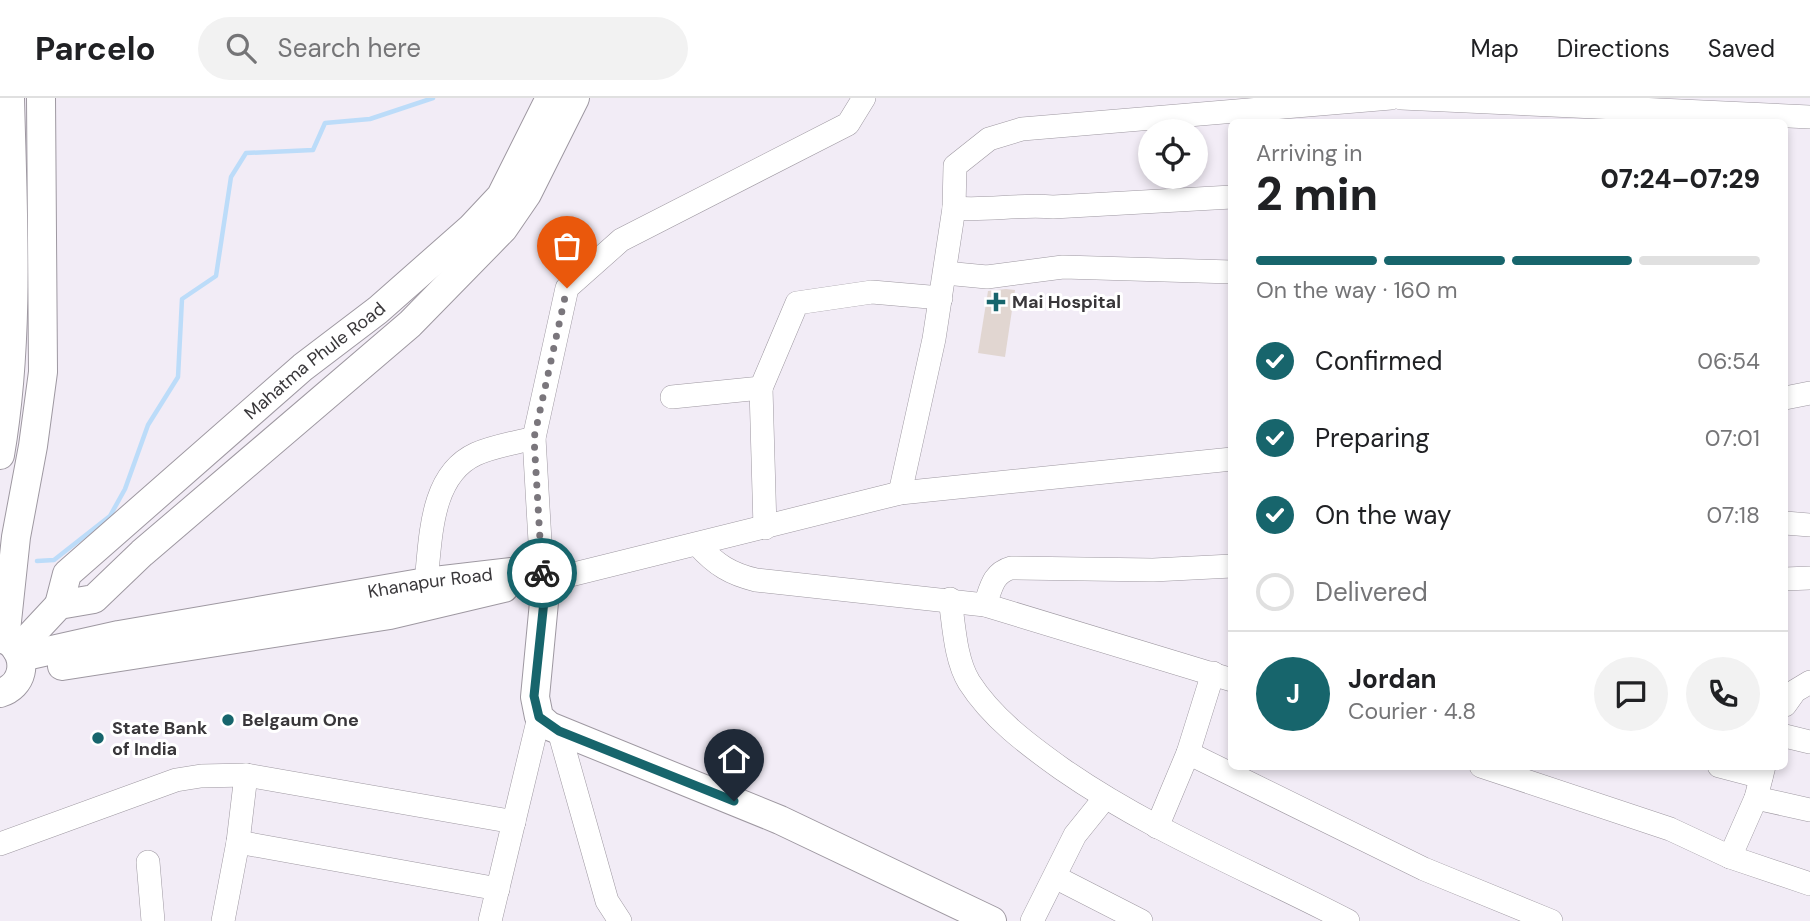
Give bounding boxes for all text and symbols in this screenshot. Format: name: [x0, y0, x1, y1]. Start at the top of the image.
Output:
search box: [198, 17, 688, 80]
text: Parcelo: [35, 27, 156, 70]
icon: search: [222, 29, 260, 67]
text: Search here: [278, 31, 421, 65]
text: Map: [1471, 33, 1519, 64]
text: Directions: [1557, 33, 1670, 64]
text: Saved: [1708, 33, 1775, 64]
map controls: [1138, 119, 1208, 189]
button: locate: [1138, 119, 1208, 189]
text: Arriving in: [1256, 138, 1362, 168]
text: 07:24–07:29: [1601, 162, 1760, 196]
text: 2 min: [1256, 164, 1378, 224]
pin: [537, 216, 597, 288]
icon: bag: [548, 227, 586, 265]
text: On the way · 160 m: [1256, 275, 1457, 305]
place label: Mai Hospital: [1012, 290, 1121, 314]
marker: Mai Hospital: [986, 292, 1006, 312]
street label: Mahatma Phule Road: [239, 297, 391, 425]
icon: check: [1256, 342, 1294, 380]
text: Confirmed: [1315, 344, 1442, 378]
text: 06:54: [1697, 346, 1760, 376]
icon: check: [1256, 419, 1294, 457]
text: Preparing: [1315, 421, 1430, 455]
text: 07:01: [1705, 423, 1760, 453]
icon: check: [1256, 496, 1294, 534]
text: On the way: [1315, 498, 1451, 532]
text: 07:18: [1707, 500, 1760, 530]
courier: [507, 538, 577, 608]
icon: bike: [523, 554, 561, 592]
street label: Khanapur Road: [366, 562, 494, 604]
text: Delivered: [1315, 575, 1428, 609]
button: chat: [1594, 657, 1668, 731]
button: phone: [1686, 657, 1760, 731]
text: Jordan: [1348, 662, 1437, 696]
text: J: [1286, 677, 1300, 711]
text: Courier · 4.8: [1348, 696, 1476, 726]
place label: Belgaum One: [242, 708, 359, 732]
marker: Belgaum One: [220, 712, 236, 728]
place label: State Bank of India: [112, 716, 208, 761]
pin: [704, 729, 764, 801]
marker: State Bank of India: [90, 730, 106, 746]
icon: home: [715, 740, 753, 778]

